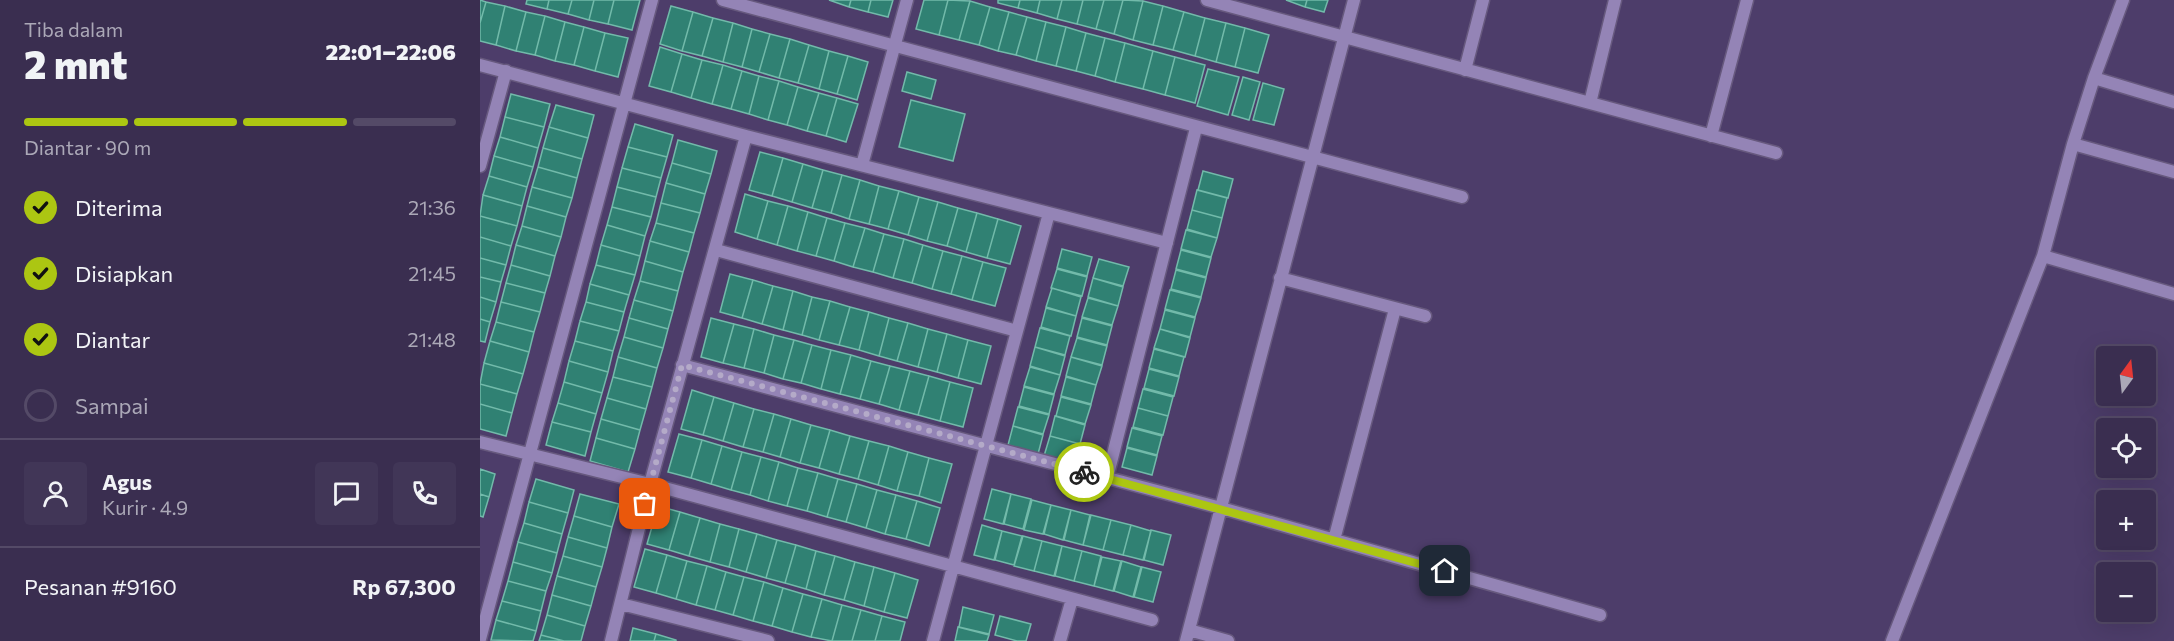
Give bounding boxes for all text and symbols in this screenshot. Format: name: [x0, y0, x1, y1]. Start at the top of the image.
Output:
text: Tiba dalam: [24, 17, 123, 41]
text: 22:01–22:06: [326, 38, 456, 65]
text: 2 mnt: [24, 39, 127, 87]
text: Diantar · 90 m: [24, 135, 151, 159]
icon: check: [24, 191, 57, 224]
text: Diterima: [75, 194, 162, 221]
text: 21:36: [408, 195, 456, 219]
icon: check: [24, 257, 57, 290]
text: Disiapkan: [75, 260, 173, 287]
text: 21:45: [408, 261, 456, 285]
icon: check: [24, 323, 57, 356]
text: Diantar: [75, 326, 150, 353]
text: 21:48: [408, 327, 456, 351]
north arrow: [2096, 346, 2156, 406]
map controls: [2096, 346, 2156, 622]
text: Sampai: [75, 392, 149, 419]
button: locate: [2096, 418, 2156, 478]
courier: [1054, 442, 1114, 502]
icon: bike: [1068, 456, 1101, 489]
button: person: [24, 462, 87, 525]
button: chat: [315, 462, 378, 525]
button: phone: [393, 462, 456, 525]
text: Agus: [102, 468, 152, 495]
pin: [619, 478, 670, 529]
icon: bag: [628, 487, 661, 520]
button: +: [2096, 490, 2156, 550]
text: Kurir · 4.9: [102, 495, 188, 519]
pin: [1419, 545, 1470, 596]
icon: home: [1428, 554, 1461, 587]
button: −: [2096, 562, 2156, 622]
text: Pesanan #9160: [24, 573, 177, 600]
text: Rp 67,300: [352, 573, 456, 600]

